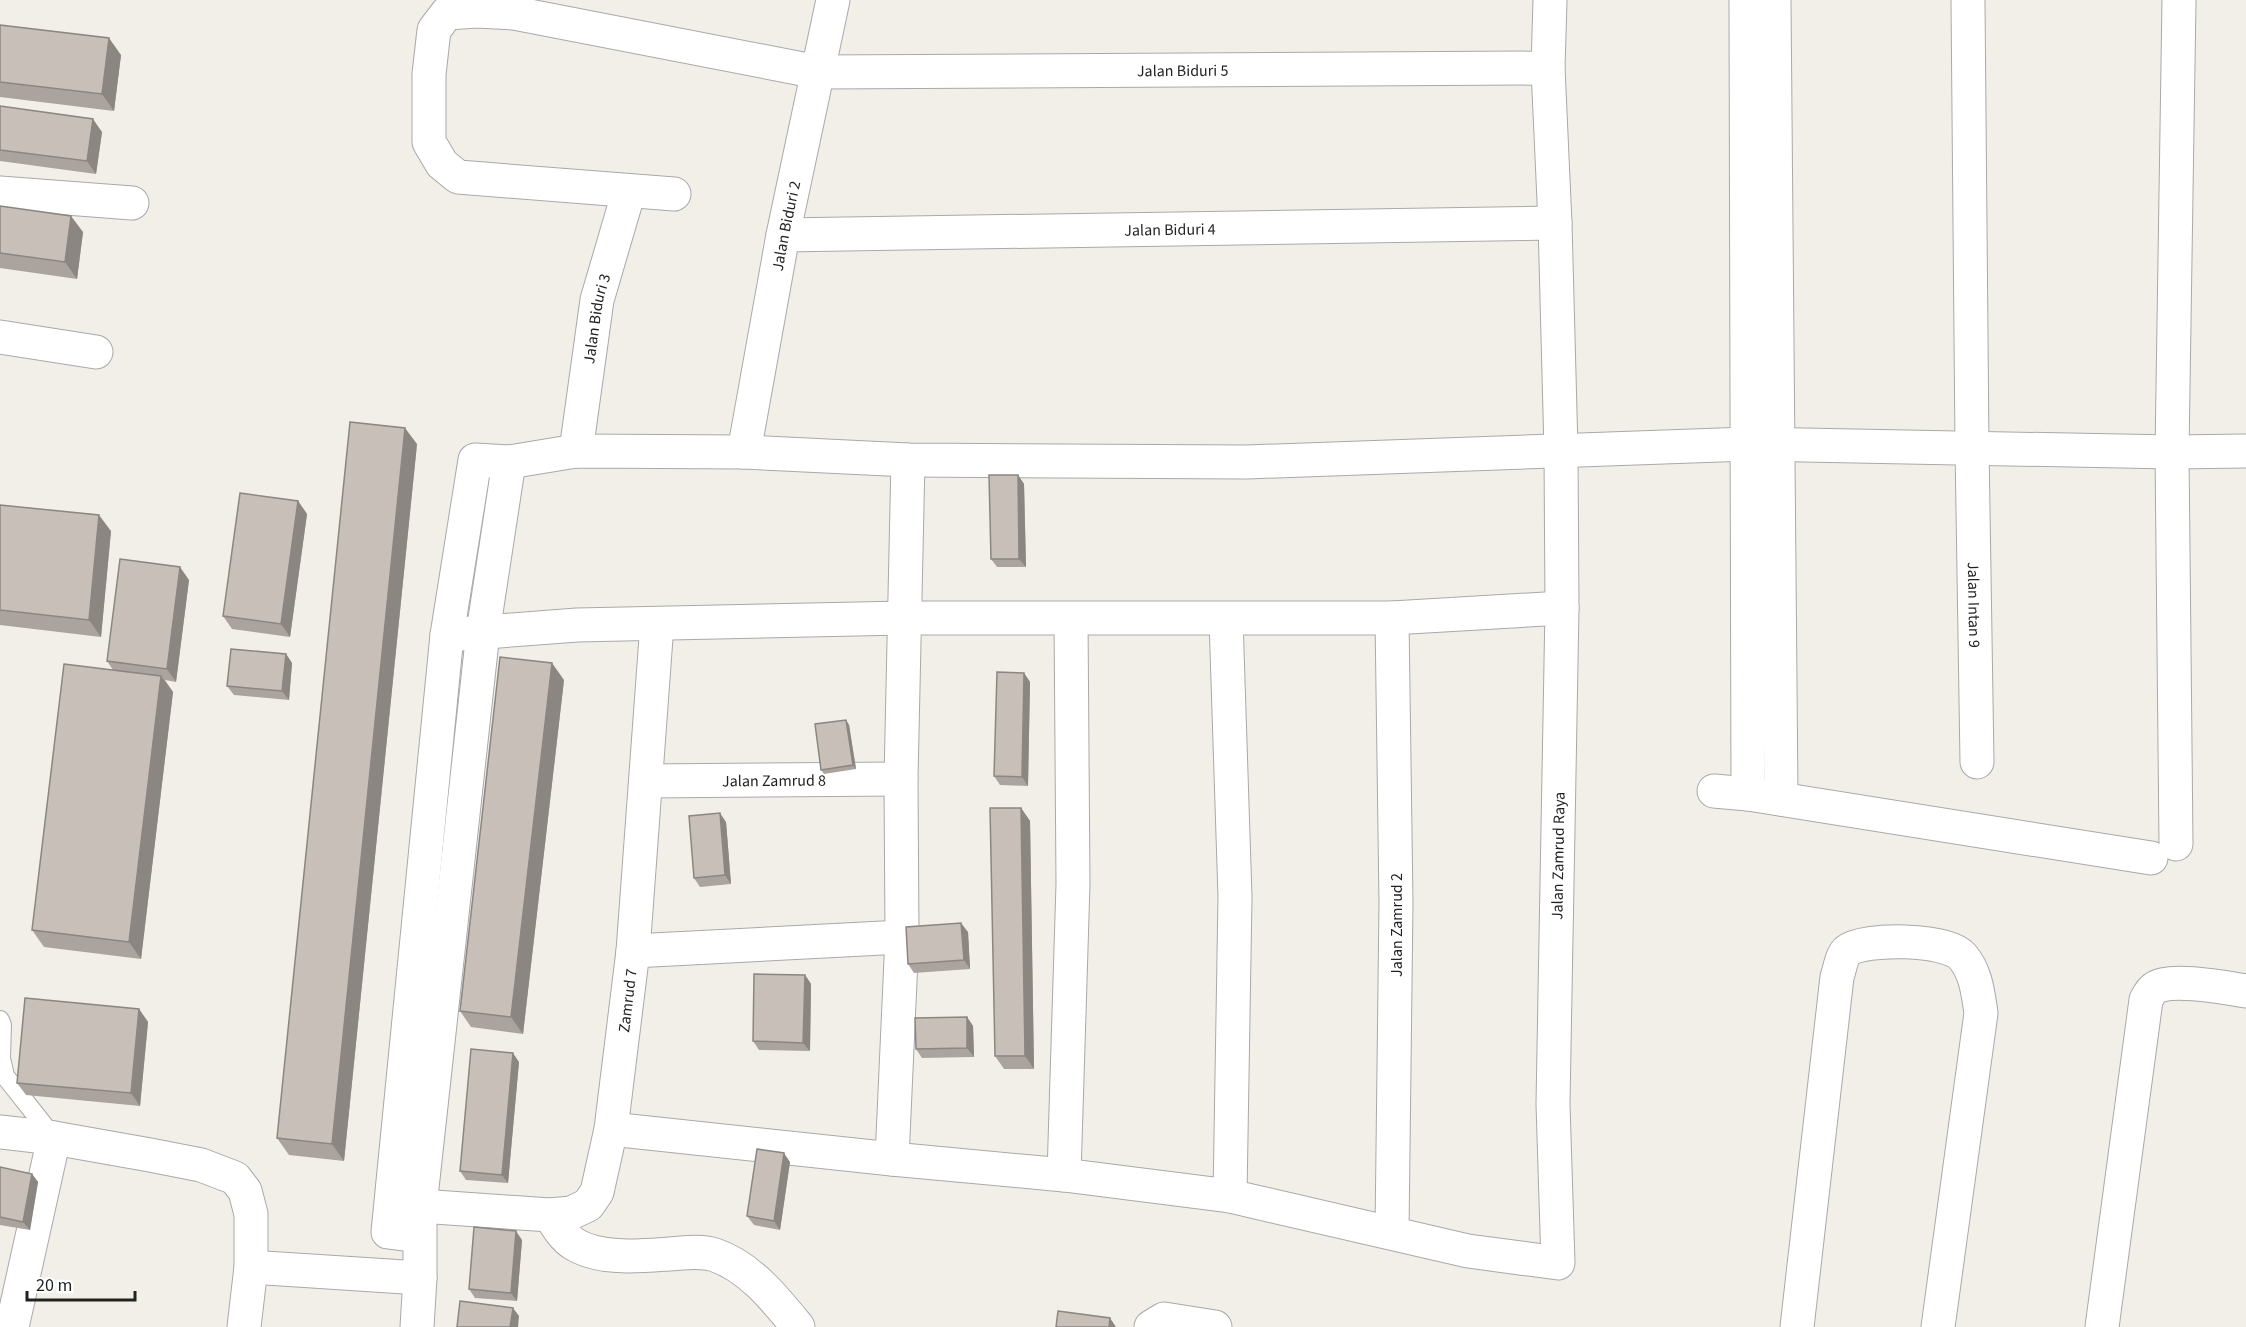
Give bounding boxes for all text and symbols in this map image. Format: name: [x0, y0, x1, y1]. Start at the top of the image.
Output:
street label: Jalan Biduri 5: [1137, 60, 1229, 82]
street label: Jalan Biduri 2: [767, 179, 806, 273]
street label: Jalan Biduri 4: [1124, 218, 1216, 242]
street label: Jalan Biduri 3: [578, 271, 616, 365]
street label: Jalan Intan 9: [1962, 562, 1985, 648]
street label: Jalan Zamrud 8: [722, 770, 826, 792]
street label: Jalan Zamrud Raya: [1546, 792, 1571, 920]
street label: Jalan Zamrud 2: [1386, 873, 1408, 977]
street label: Zamrud 7: [613, 967, 643, 1034]
scale bar: [27, 1264, 135, 1302]
text: 20 m: [36, 1273, 72, 1298]

